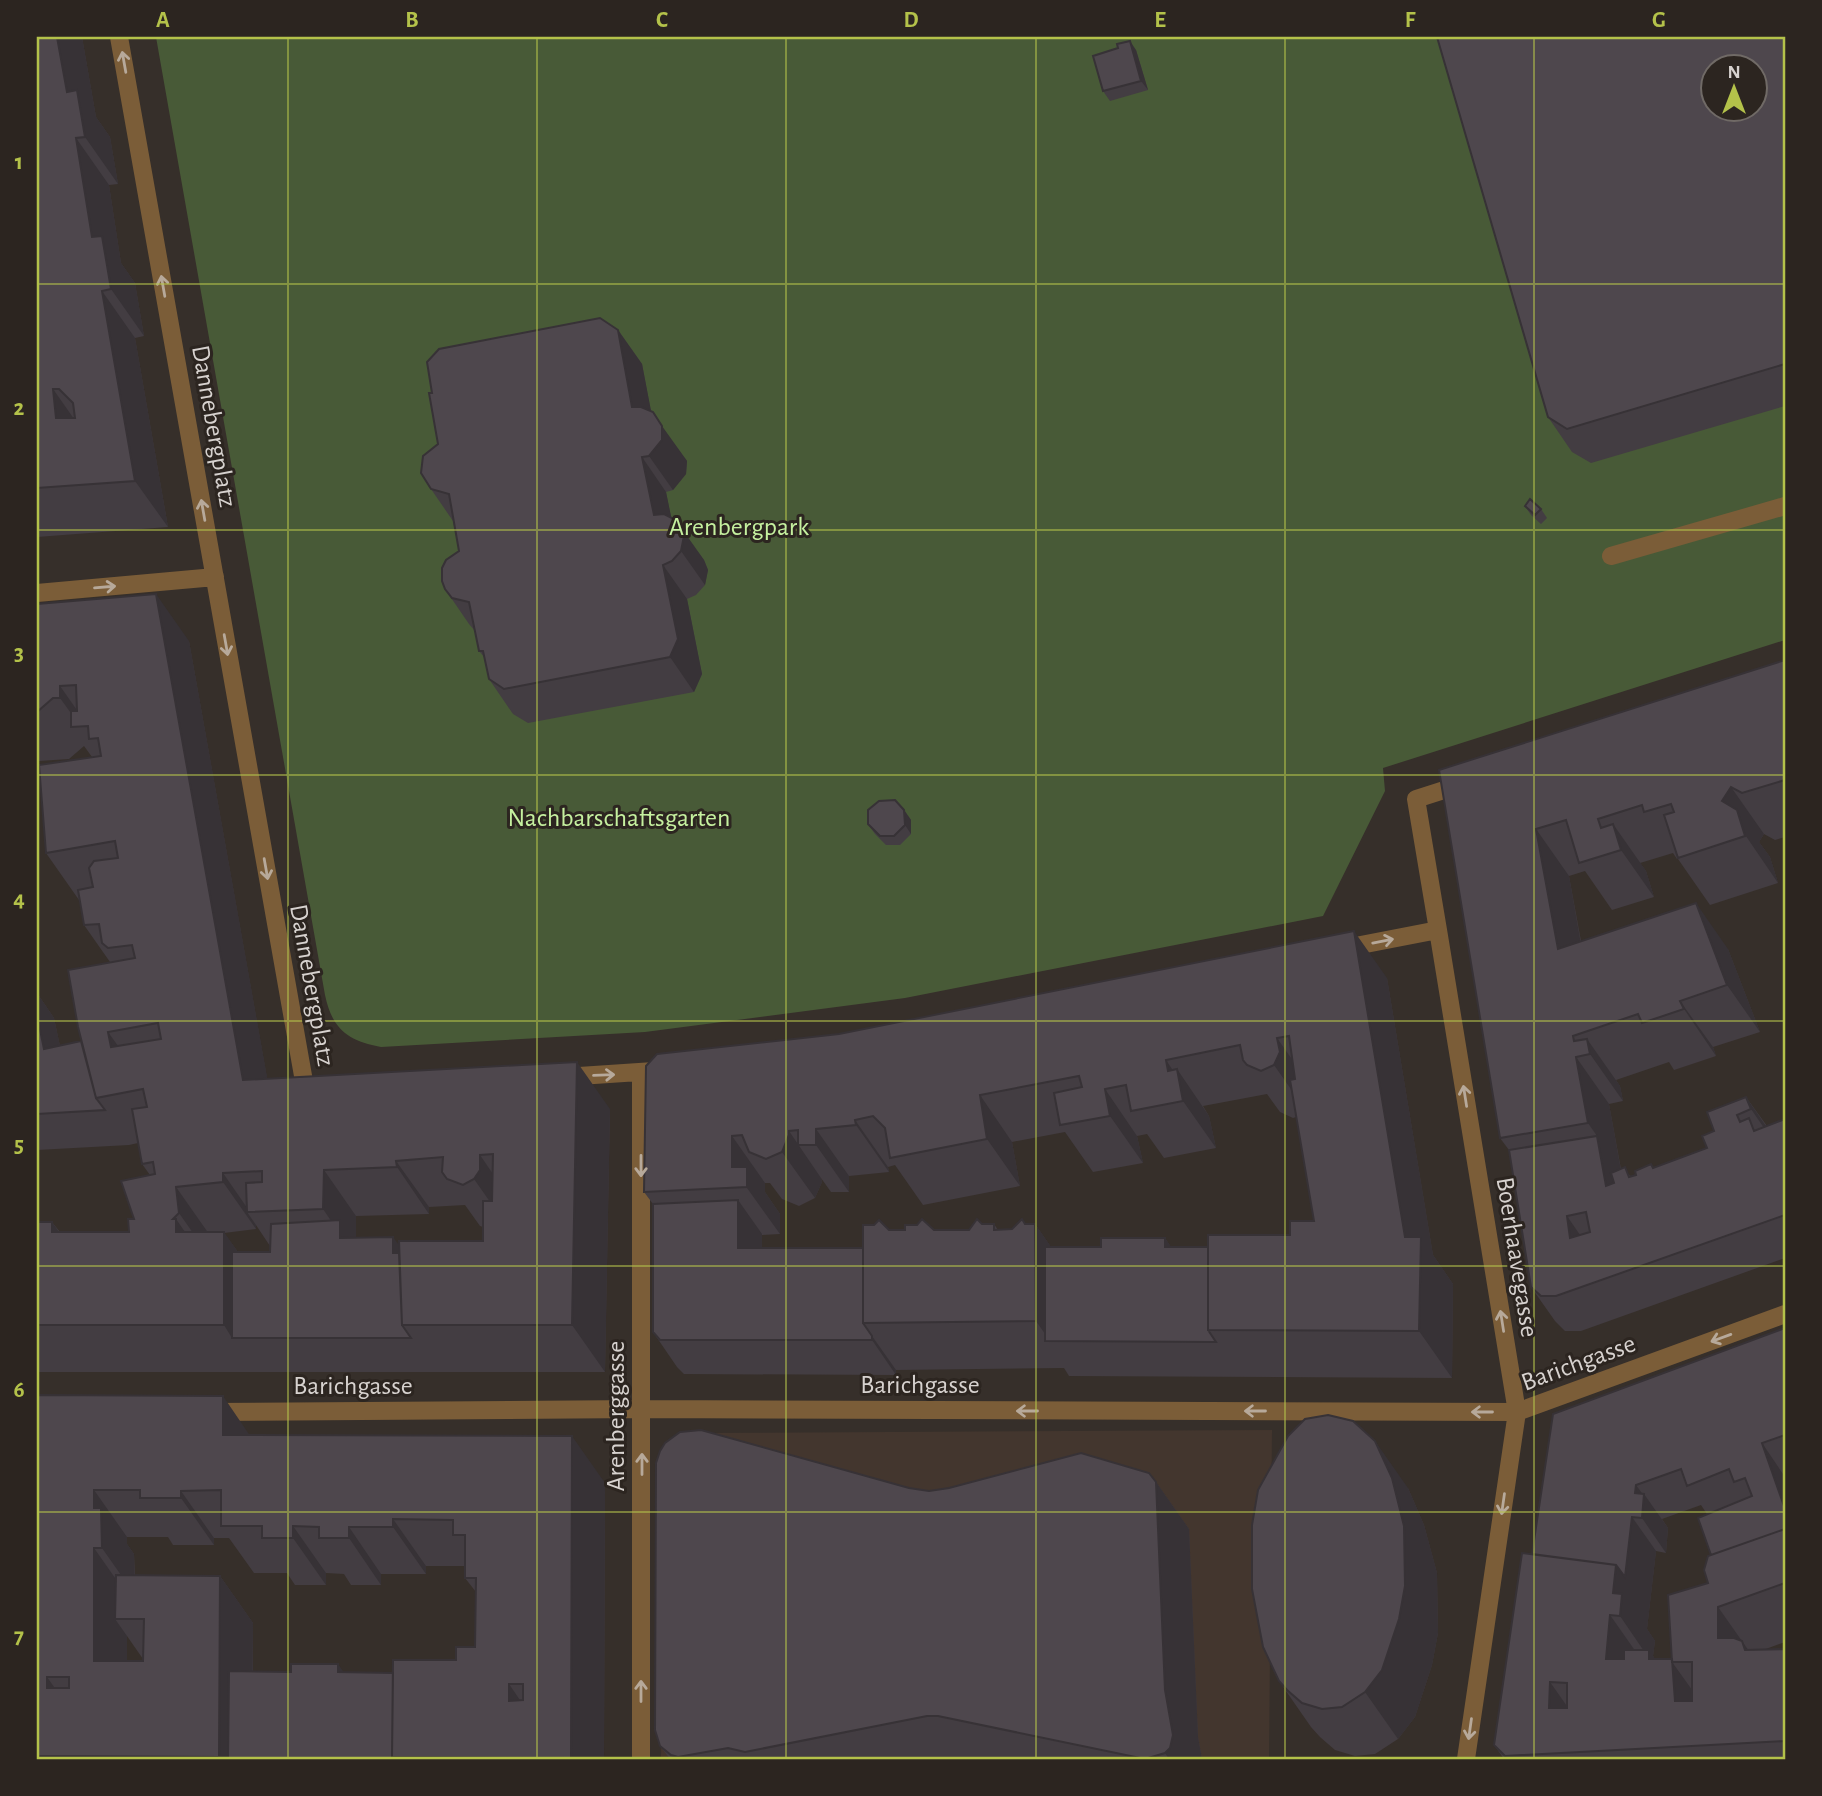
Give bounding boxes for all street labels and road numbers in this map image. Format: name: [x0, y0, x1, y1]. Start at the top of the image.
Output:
street label: Dannebergplatz: [187, 343, 241, 509]
street label: Dannebergplatz: [285, 902, 339, 1068]
street label: Boerhaavegasse: [1491, 1175, 1543, 1339]
street label: Barichgasse: [1518, 1330, 1639, 1396]
street label: Arenberggasse: [603, 1341, 629, 1491]
street label: Barichgasse: [860, 1372, 980, 1398]
street label: Barichgasse: [293, 1373, 413, 1399]

